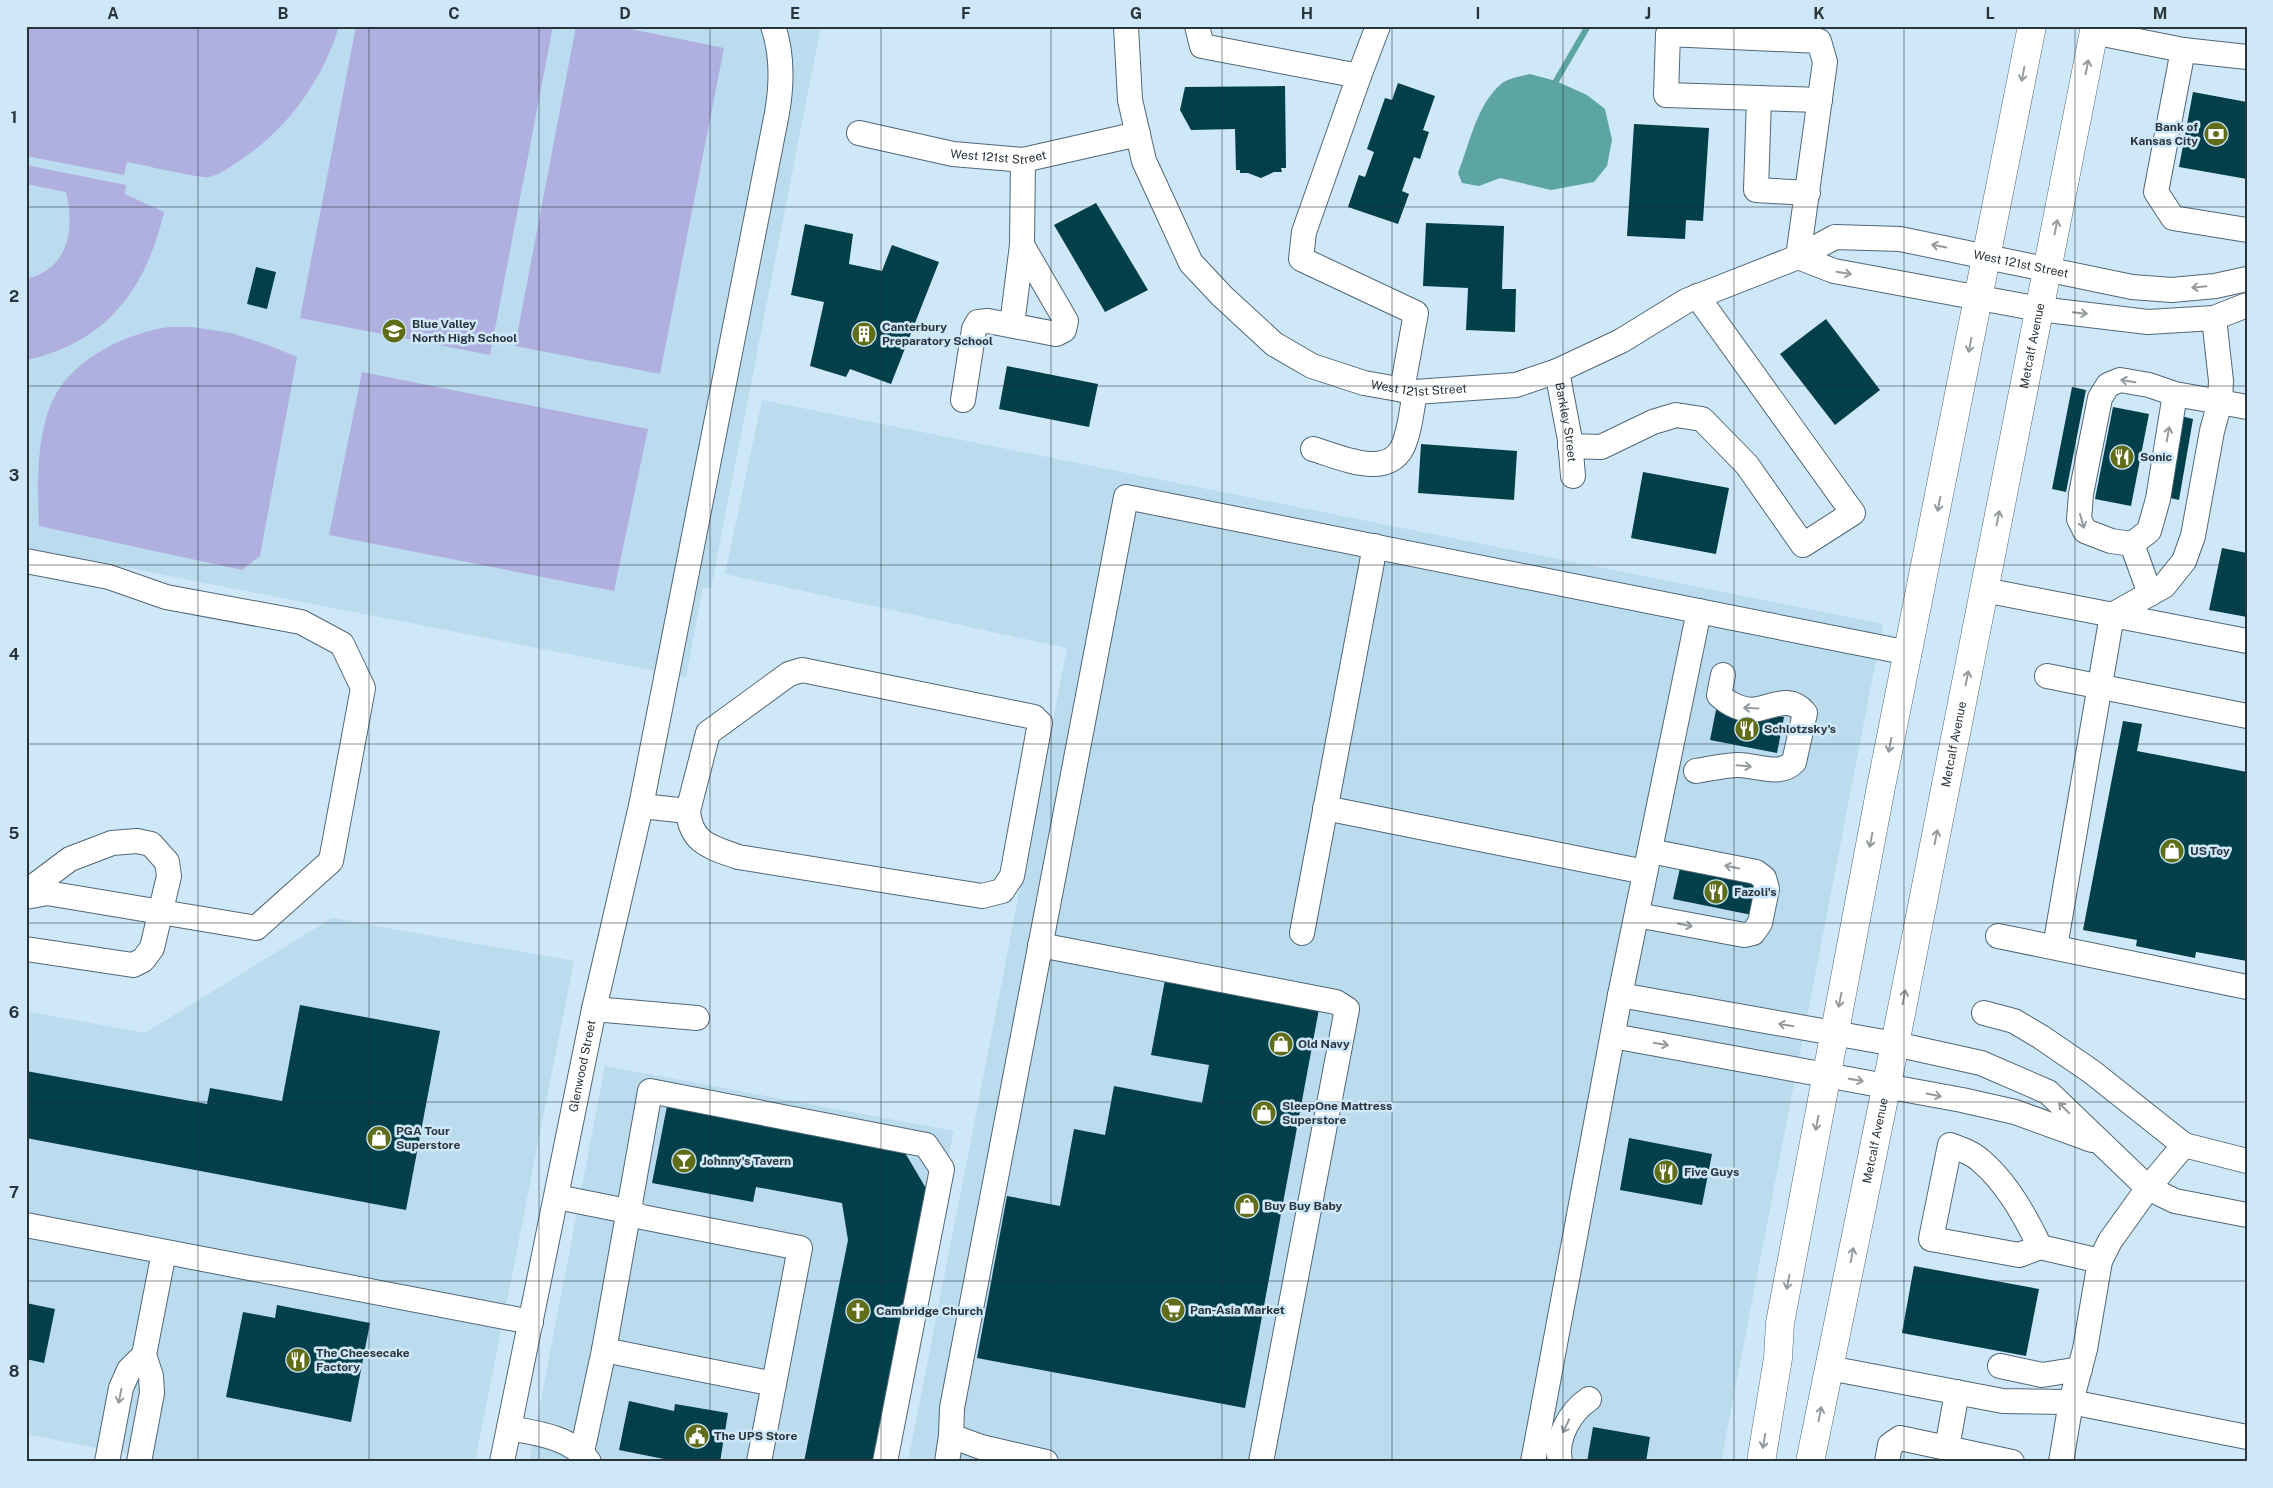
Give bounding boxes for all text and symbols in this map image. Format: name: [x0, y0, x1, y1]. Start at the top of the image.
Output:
text: A: [107, 4, 119, 23]
text: B: [278, 4, 289, 23]
text: C: [448, 4, 460, 23]
text: D: [619, 4, 631, 23]
text: E: [790, 4, 800, 23]
text: F: [961, 4, 971, 23]
text: G: [1130, 4, 1142, 23]
text: H: [1301, 4, 1313, 23]
text: I: [1476, 4, 1480, 23]
text: J: [1645, 4, 1651, 23]
text: K: [1813, 4, 1825, 23]
text: L: [1985, 4, 1995, 23]
text: M: [2153, 4, 2167, 23]
one-way arrow: [2082, 60, 2092, 76]
one-way arrow: [2017, 66, 2027, 82]
text: 1: [11, 108, 17, 127]
place label: Bank of Kansas City: [2130, 120, 2198, 148]
bank icon: Bank of Kansas City: [2203, 121, 2229, 147]
street label: West 121st Street: [950, 147, 1048, 167]
one-way arrow: [2051, 219, 2061, 235]
one-way arrow: [1932, 241, 1948, 250]
street label: West 121st Street: [1972, 247, 2070, 281]
one-way arrow: [1836, 269, 1852, 279]
one-way arrow: [2191, 283, 2207, 292]
text: 2: [9, 287, 19, 306]
street label: Metcalf Avenue: [2017, 302, 2047, 390]
one-way arrow: [2071, 308, 2087, 318]
place label: Blue Valley North High School: [412, 317, 517, 345]
school or university icon: Blue Valley North High School: [381, 318, 407, 344]
place label: Canterbury Preparatory School: [882, 320, 993, 348]
building icon: Canterbury Preparatory School: [851, 321, 877, 347]
one-way arrow: [1965, 337, 1974, 353]
one-way arrow: [2121, 376, 2137, 386]
street label: West 121st Street: [1370, 377, 1468, 399]
street label: Barkley Street: [1552, 381, 1579, 463]
one-way arrow: [2164, 427, 2174, 443]
restaurant icon: Sonic: [2109, 444, 2135, 470]
place label: Sonic: [2140, 450, 2172, 464]
text: 3: [9, 466, 19, 485]
one-way arrow: [1933, 496, 1943, 512]
one-way arrow: [1994, 511, 2004, 527]
one-way arrow: [2077, 513, 2087, 529]
text: 4: [9, 645, 20, 664]
one-way arrow: [1963, 670, 1972, 686]
street label: Metcalf Avenue: [1939, 700, 1969, 788]
one-way arrow: [1743, 703, 1759, 712]
restaurant icon: Schlotzsky's: [1734, 716, 1760, 742]
place label: Schlotzsky's: [1764, 722, 1836, 736]
one-way arrow: [1885, 737, 1894, 753]
one-way arrow: [1736, 761, 1752, 771]
text: 5: [9, 824, 20, 843]
one-way arrow: [1931, 830, 1941, 846]
one-way arrow: [1866, 832, 1876, 848]
shop icon: US Toy: [2159, 838, 2185, 864]
place label: US Toy: [2190, 844, 2230, 858]
one-way arrow: [1725, 862, 1741, 872]
restaurant icon: Fazoli's: [1703, 879, 1729, 905]
place label: Fazoli's: [1734, 885, 1777, 899]
one-way arrow: [1676, 921, 1692, 930]
one-way arrow: [1900, 989, 1910, 1005]
one-way arrow: [1835, 992, 1845, 1008]
text: 6: [9, 1003, 19, 1022]
street label: Glenwood Street: [566, 1018, 599, 1113]
one-way arrow: [1778, 1019, 1794, 1029]
shop icon: Old Navy: [1268, 1031, 1294, 1057]
place label: Old Navy: [1298, 1037, 1350, 1051]
one-way arrow: [1652, 1040, 1668, 1050]
one-way arrow: [1848, 1075, 1864, 1085]
one-way arrow: [1925, 1090, 1941, 1100]
street label: Metcalf Avenue: [1860, 1096, 1891, 1185]
place label: SleepOne Mattress Superstore: [1282, 1099, 1392, 1127]
shop icon: SleepOne Mattress Superstore: [1251, 1100, 1277, 1126]
one-way arrow: [2057, 1102, 2070, 1114]
one-way arrow: [1812, 1114, 1822, 1130]
place label: PGA Tour Superstore: [396, 1124, 461, 1152]
shop icon: PGA Tour Superstore: [366, 1125, 392, 1151]
bar icon: Johnny's Tavern: [671, 1148, 697, 1174]
place label: Johnny's Tavern: [702, 1154, 791, 1168]
restaurant icon: Five Guys: [1653, 1159, 1679, 1185]
place label: Five Guys: [1684, 1165, 1739, 1179]
text: 7: [9, 1183, 19, 1202]
shop icon: Buy Buy Baby: [1234, 1193, 1260, 1219]
place label: Buy Buy Baby: [1264, 1199, 1343, 1213]
one-way arrow: [1848, 1247, 1857, 1263]
one-way arrow: [1782, 1274, 1792, 1290]
supermarket icon: Pan-Asia Market: [1160, 1297, 1186, 1323]
church icon: Cambridge Church: [845, 1298, 871, 1324]
place label: Pan-Asia Market: [1190, 1303, 1285, 1317]
place label: Cambridge Church: [876, 1304, 983, 1318]
place label: The Cheesecake Factory: [316, 1346, 410, 1374]
restaurant icon: The Cheesecake Factory: [285, 1347, 311, 1373]
text: 8: [9, 1362, 20, 1381]
one-way arrow: [114, 1388, 124, 1404]
one-way arrow: [1815, 1406, 1825, 1422]
one-way arrow: [1560, 1418, 1570, 1433]
public building icon: The UPS Store: [684, 1423, 710, 1449]
place label: The UPS Store: [714, 1429, 797, 1443]
one-way arrow: [1759, 1432, 1769, 1448]

